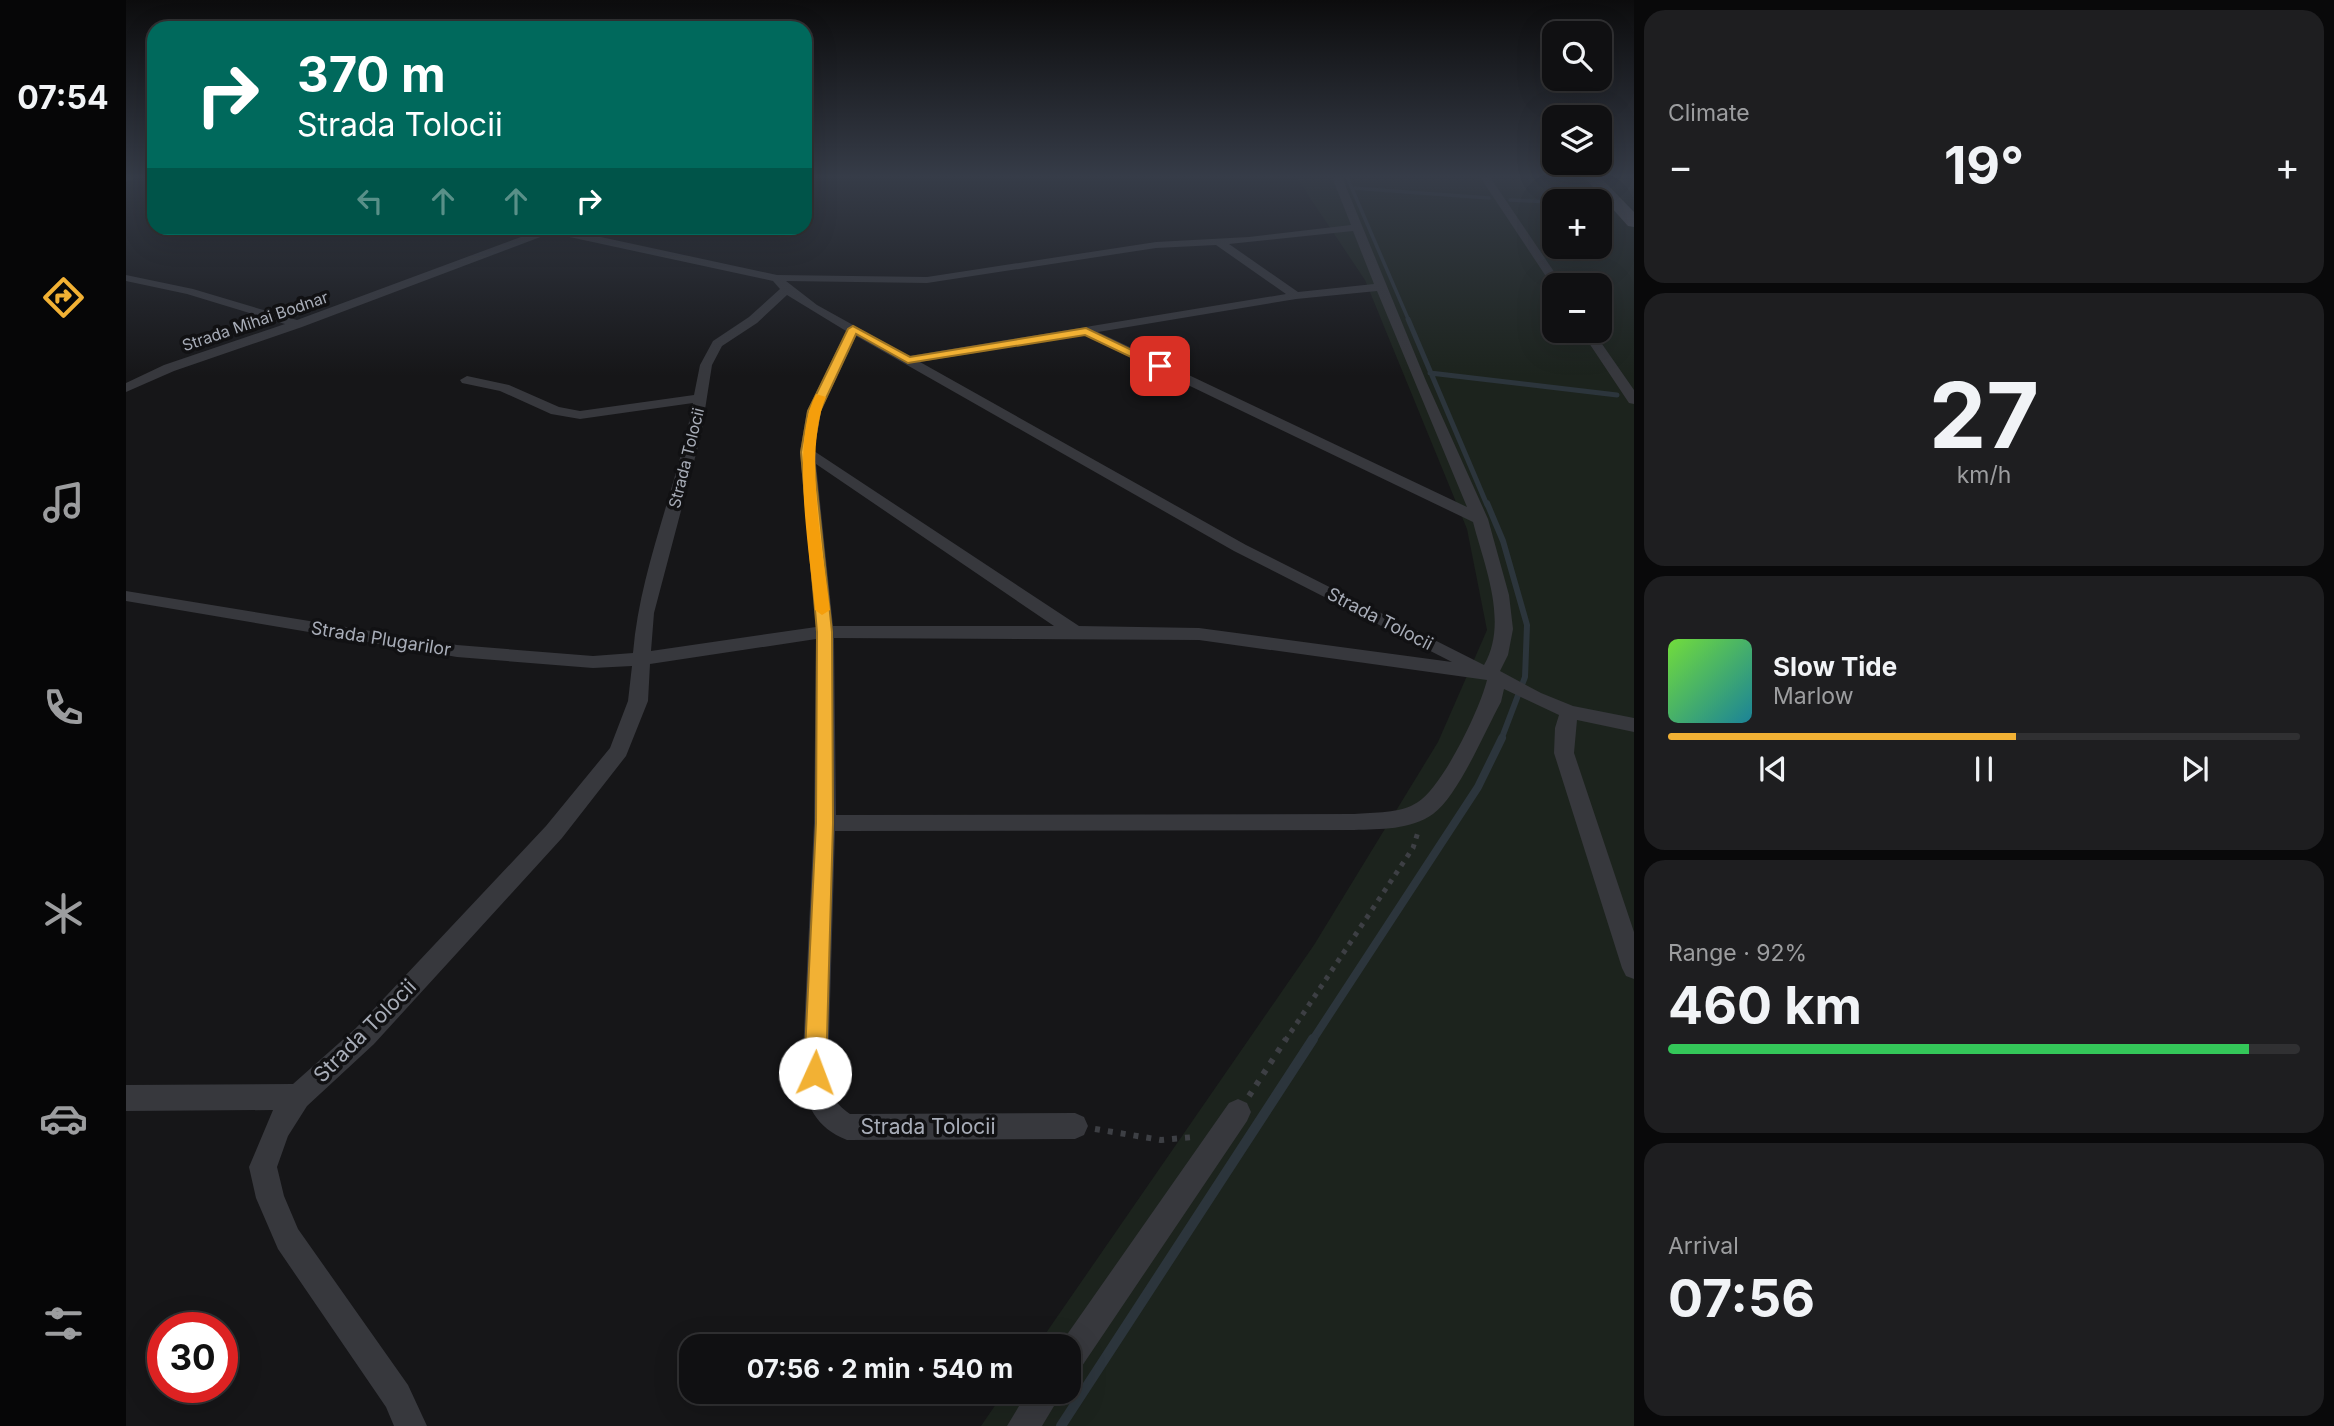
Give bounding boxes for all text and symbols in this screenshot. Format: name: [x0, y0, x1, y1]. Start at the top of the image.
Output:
map controls: [1542, 21, 1612, 343]
button: search: [1542, 21, 1612, 91]
text: 370 m: [297, 45, 446, 104]
icon: right: [182, 49, 273, 140]
text: 07:54: [17, 78, 109, 117]
text: Climate: [1668, 99, 1750, 127]
text: Strada Tolocii: [297, 105, 503, 144]
button: layers: [1542, 105, 1612, 175]
text: 19°: [1944, 134, 2024, 197]
text: −: [1668, 143, 1693, 189]
text: +: [2275, 143, 2300, 189]
icon: left: [351, 182, 389, 220]
icon: ahead: [424, 182, 462, 220]
icon: ahead: [497, 182, 535, 220]
icon: right: [570, 182, 608, 220]
button: +: [1542, 189, 1612, 259]
icon: directions: [39, 273, 88, 322]
button: −: [1542, 273, 1612, 343]
street label: Strada Mihai Bodnar: [179, 287, 331, 355]
pin: [1130, 336, 1190, 396]
icon: arrive: [1141, 347, 1179, 385]
text: 27: [1929, 360, 2039, 470]
street label: Strada Tolocii: [664, 406, 708, 510]
text: km/h: [1957, 461, 2011, 489]
icon: music: [39, 478, 88, 527]
street label: Strada Tolocii: [1324, 583, 1437, 654]
street label: Strada Plugarilor: [310, 617, 453, 660]
text: Slow Tide: [1773, 651, 1897, 682]
text: Marlow: [1773, 682, 1853, 710]
icon: phone: [39, 683, 88, 732]
icon: previous: [1754, 750, 1792, 788]
icon: pause: [1965, 750, 2003, 788]
icon: next: [2176, 750, 2214, 788]
icon: climate: [39, 889, 88, 938]
text: Range · 92%: [1668, 939, 1807, 967]
street label: Strada Tolocii: [308, 974, 421, 1087]
text: 460 km: [1668, 974, 1862, 1037]
position arrow: [778, 1036, 852, 1110]
icon: car: [39, 1094, 88, 1143]
street label: Strada Tolocii: [861, 1114, 995, 1139]
text: Arrival: [1668, 1232, 1739, 1260]
text: 07:56: [1668, 1267, 1815, 1330]
icon: filters: [39, 1299, 88, 1348]
speed limit sign: 30: [147, 1312, 238, 1403]
text: 07:56 · 2 min · 540 m: [747, 1353, 1013, 1384]

